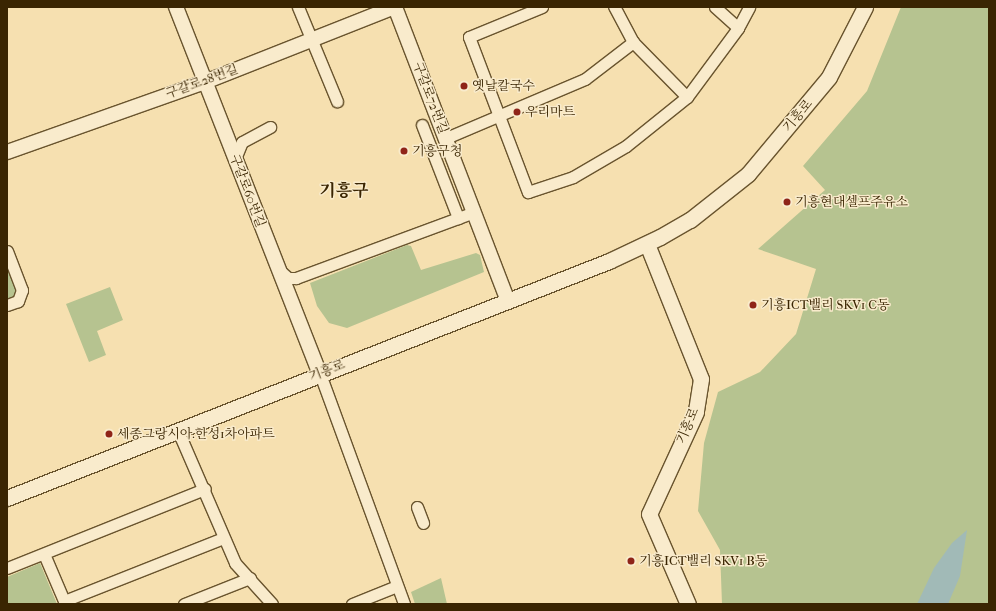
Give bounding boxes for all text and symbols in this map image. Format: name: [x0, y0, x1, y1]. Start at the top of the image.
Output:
street label: 구갈로72번길: [409, 60, 451, 136]
street label: 구갈로28번길: [164, 62, 240, 102]
place label: 옛날칼국수: [472, 78, 535, 94]
marker: 옛날칼국수: [459, 81, 469, 91]
street label: 기흥로: [780, 97, 816, 135]
place label: 우리마트: [525, 104, 575, 120]
marker: 우리마트: [512, 107, 522, 117]
place label: 기흥구청: [412, 143, 462, 159]
marker: 기흥구청: [399, 146, 409, 156]
street label: 구갈로60번길: [226, 152, 268, 230]
district label: 기흥구: [319, 181, 369, 201]
place label: 기흥현대셀프주유소: [795, 194, 908, 210]
marker: 기흥현대셀프주유소: [782, 197, 792, 207]
place label: 기흥ICT밸리 SKV1 C동: [761, 297, 890, 313]
marker: 기흥ICT밸리 SKV1 C동: [748, 300, 758, 310]
street label: 기흥로: [307, 357, 347, 385]
street label: 기흥로: [673, 406, 703, 446]
place label: 세종그랑시아.한성1차아파트: [117, 426, 275, 442]
marker: 세종그랑시아.한성1차아파트: [104, 429, 114, 439]
place label: 기흥ICT밸리 SKV1 B동: [639, 553, 767, 569]
marker: 기흥ICT밸리 SKV1 B동: [626, 556, 636, 566]

